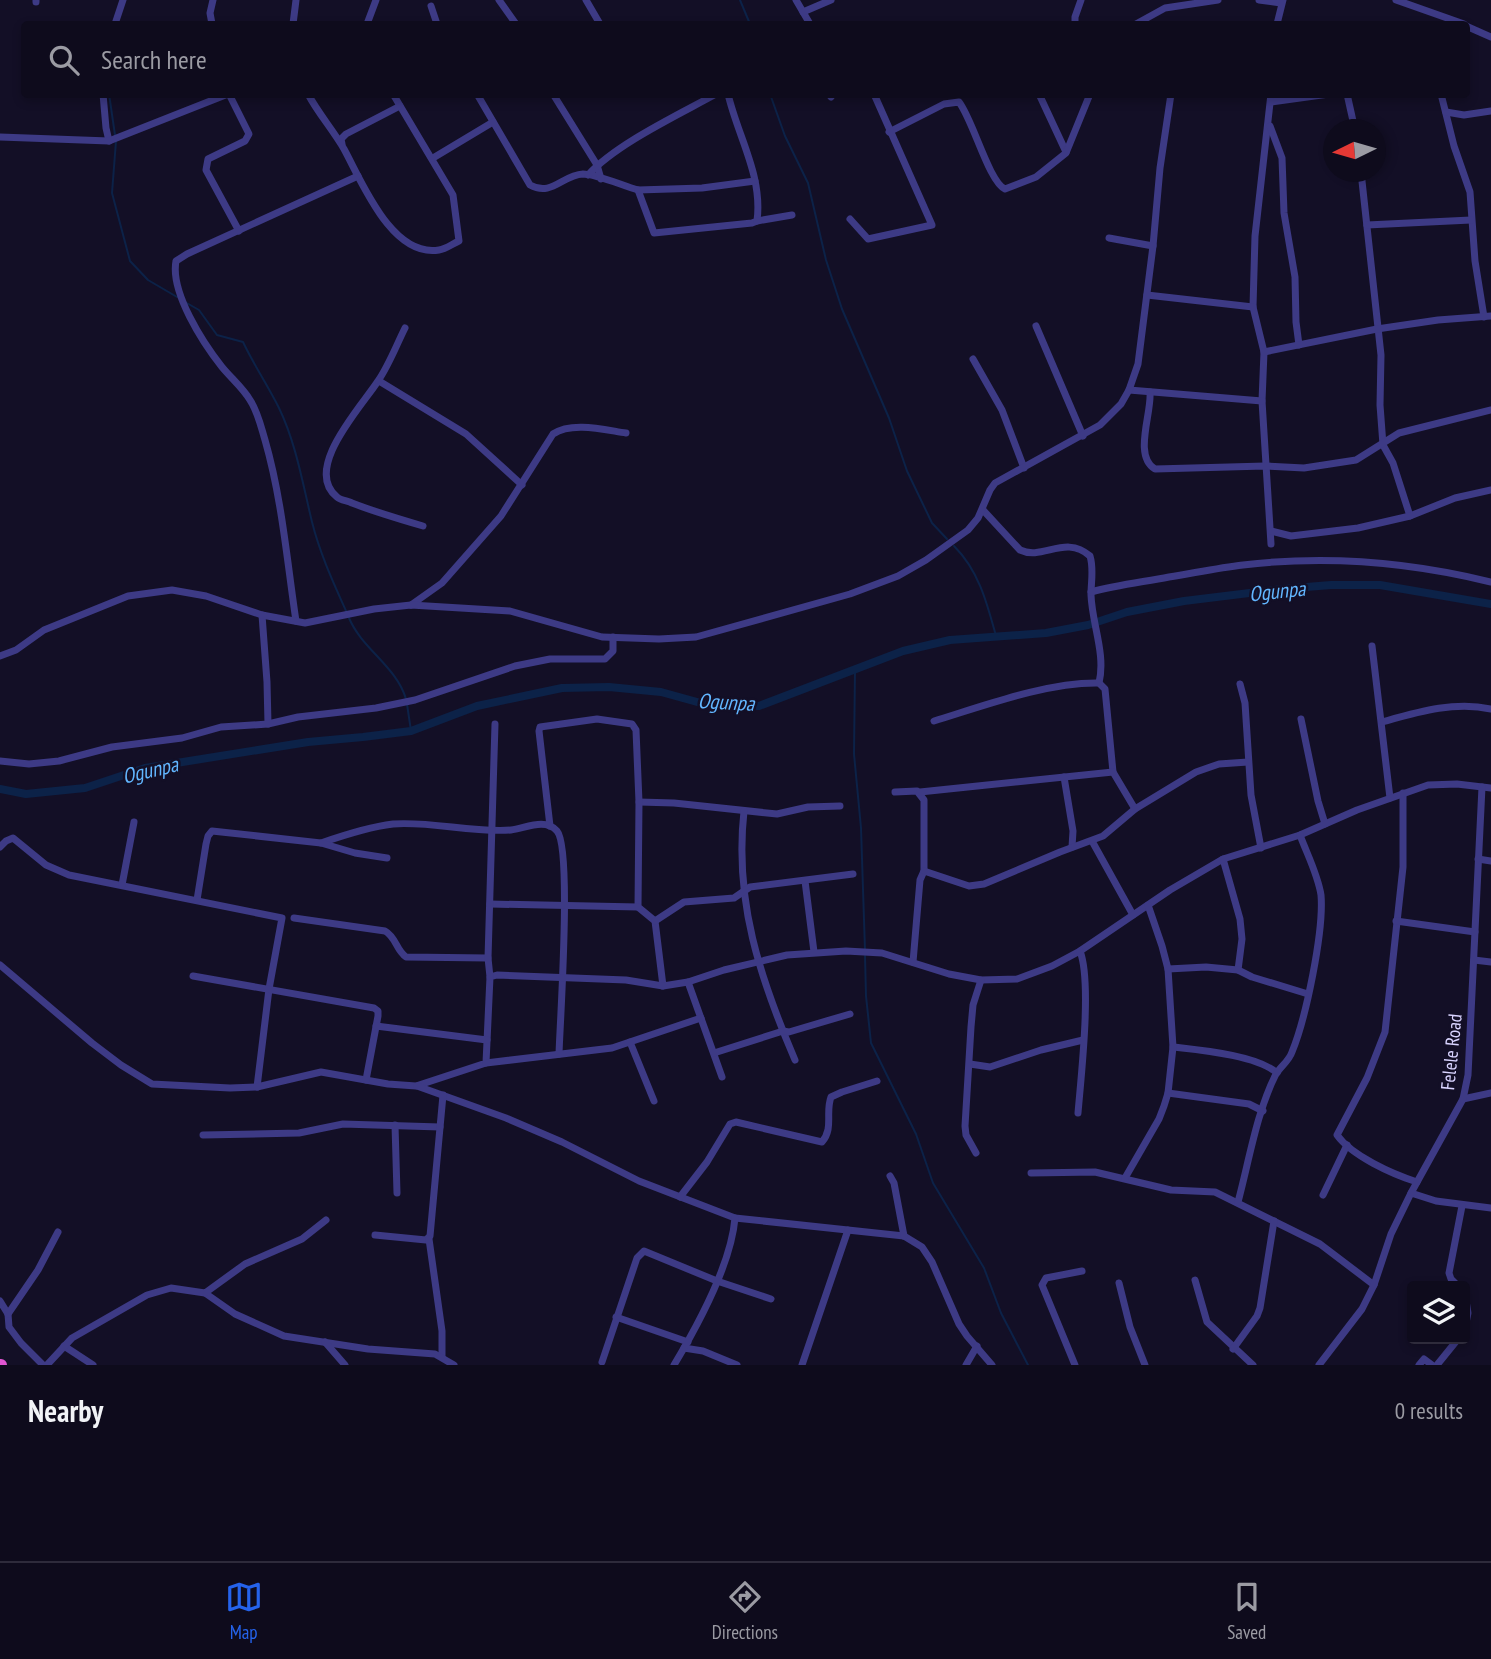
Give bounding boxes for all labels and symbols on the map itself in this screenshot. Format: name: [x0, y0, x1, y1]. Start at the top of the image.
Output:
north arrow: [1323, 119, 1386, 182]
water label: Ogunpa: [1248, 574, 1308, 607]
water label: Ogunpa: [697, 687, 756, 717]
water label: Ogunpa: [119, 750, 182, 790]
street label: Felele Road: [1435, 1013, 1467, 1091]

